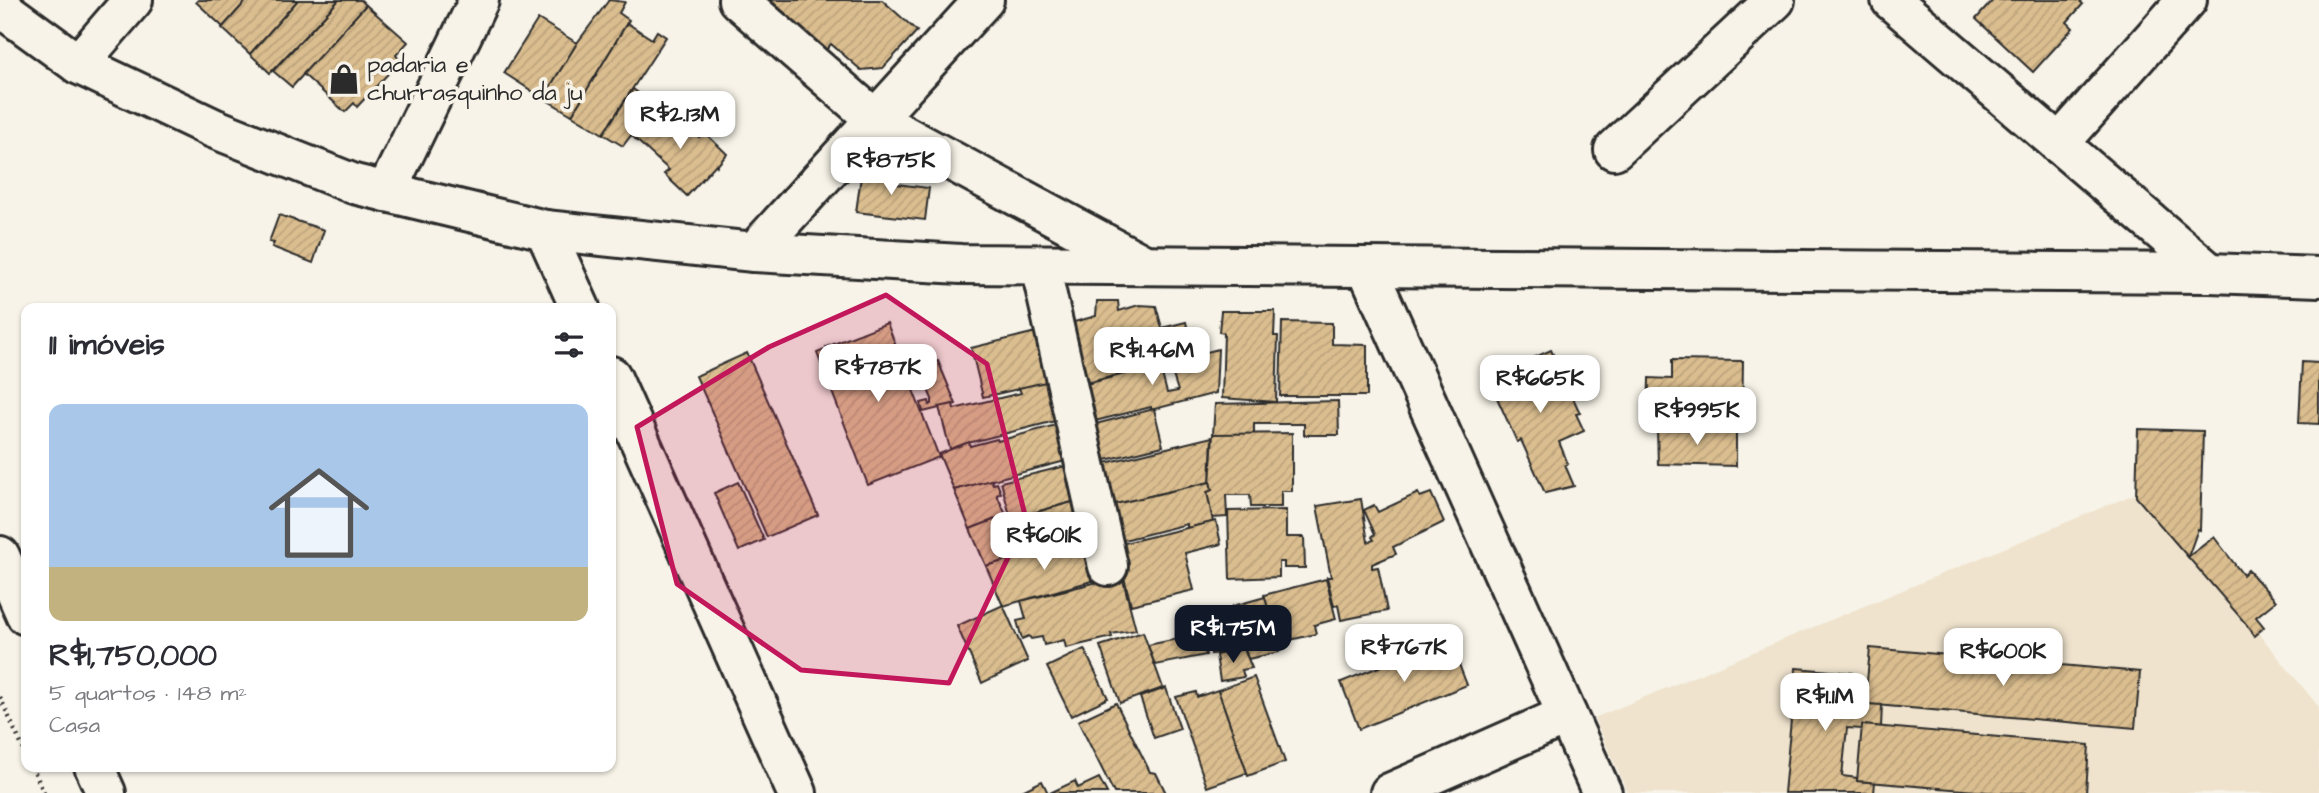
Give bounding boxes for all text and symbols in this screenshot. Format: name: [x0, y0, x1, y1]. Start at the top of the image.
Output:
place label: padaria e churrasquinho da ju: [367, 48, 583, 110]
shop icon: padaria e churrasquinho da ju: [327, 62, 361, 96]
pin: R$2.13M: [615, 92, 745, 151]
text: R$2.13M: [640, 98, 720, 130]
pin: R$875K: [834, 138, 948, 197]
text: R$875K: [847, 144, 935, 176]
text: 11 imóveis: [49, 324, 165, 366]
icon: filters: [550, 326, 588, 364]
pin: R$1.46M: [1087, 328, 1217, 387]
text: R$1.46M: [1110, 334, 1194, 366]
pin: R$787K: [821, 344, 935, 404]
text: R$787K: [835, 351, 921, 383]
pin: R$665K: [1483, 356, 1597, 415]
text: R$665K: [1496, 362, 1584, 394]
pin: R$995K: [1640, 388, 1754, 447]
text: R$995K: [1654, 394, 1740, 426]
icon: home: [256, 450, 382, 576]
pin: R$601K: [987, 512, 1101, 572]
text: R$601K: [1007, 519, 1082, 551]
pin: R$1.75M: [1168, 606, 1298, 665]
text: R$1.75M: [1191, 612, 1275, 644]
pin: R$767K: [1347, 624, 1461, 684]
pin: R$600K: [1946, 628, 2060, 688]
text: R$767K: [1361, 631, 1447, 663]
text: R$1,750,000: [49, 635, 217, 677]
text: R$600K: [1960, 635, 2046, 667]
pin: R$1.1M: [1768, 674, 1882, 733]
text: 5 quartos · 148 m²: [49, 677, 247, 709]
text: R$1.1M: [1796, 680, 1854, 712]
text: Casa: [49, 709, 100, 741]

